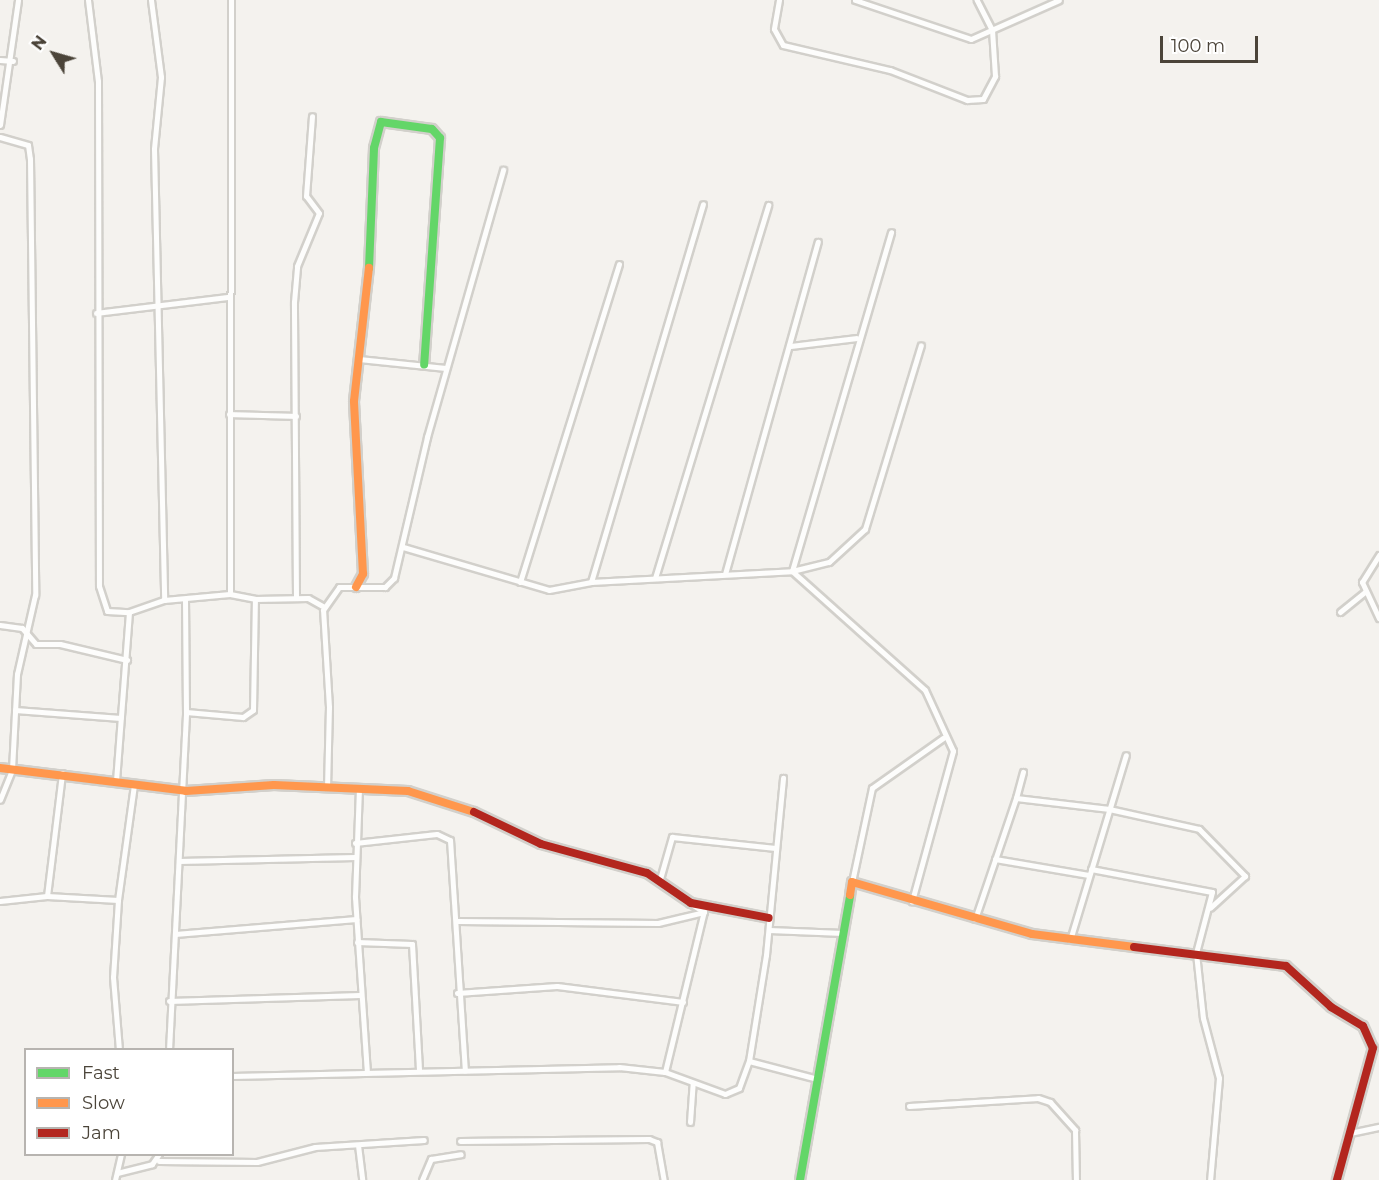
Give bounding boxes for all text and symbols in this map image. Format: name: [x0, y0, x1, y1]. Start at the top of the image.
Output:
north arrow: [24, 24, 84, 84]
scale bar: [1163, 24, 1260, 62]
text: N: [28, 32, 51, 54]
text: 100 m: [1171, 35, 1225, 57]
legend: [24, 1048, 234, 1156]
text: Fast: [82, 1062, 120, 1084]
text: Slow: [82, 1092, 125, 1114]
text: Jam: [82, 1122, 121, 1144]

